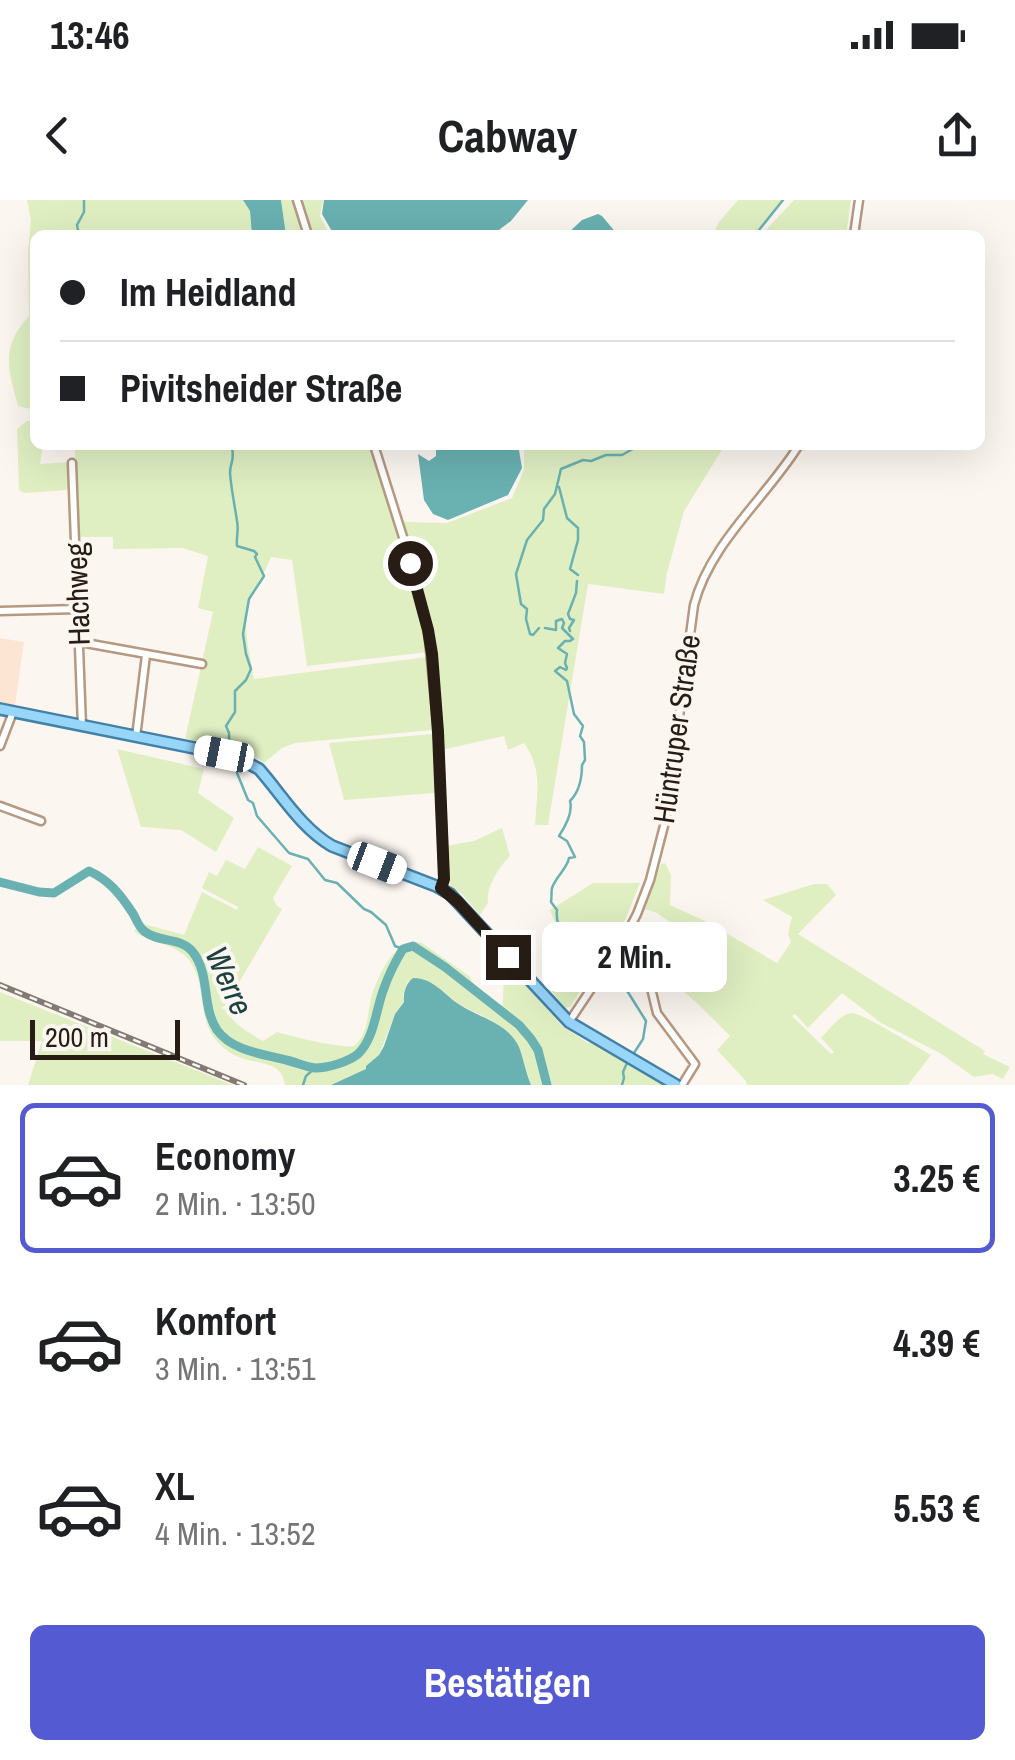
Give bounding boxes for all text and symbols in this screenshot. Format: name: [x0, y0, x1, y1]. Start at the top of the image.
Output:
text: 13:46: [50, 10, 130, 61]
text: Cabway: [438, 105, 577, 166]
icon: back: [30, 108, 85, 163]
icon: share: [930, 108, 985, 163]
text: Im Heidland: [120, 267, 297, 318]
text: Pivitsheider Straße: [120, 363, 402, 414]
route start: [388, 541, 433, 586]
street label: Hachweg: [55, 542, 99, 646]
street label: Hüntruper Straße: [643, 632, 709, 826]
car: [192, 734, 256, 774]
car: [344, 838, 410, 888]
callout: 2 Min.: [543, 922, 728, 992]
route end: [486, 935, 531, 980]
text: 2 Min.: [597, 935, 672, 978]
water label: Werre: [195, 940, 264, 1022]
scale bar: [30, 1015, 180, 1060]
text: 200 m: [45, 1018, 109, 1056]
text: Economy: [155, 1131, 295, 1182]
icon: car: [35, 1133, 125, 1223]
text: 3.25 €: [893, 1153, 980, 1204]
text: 2 Min. · 13:50: [155, 1182, 315, 1225]
text: Komfort: [155, 1296, 276, 1347]
icon: car: [35, 1298, 125, 1388]
text: 4.39 €: [893, 1318, 980, 1369]
text: 3 Min. · 13:51: [155, 1347, 315, 1390]
text: XL: [155, 1461, 195, 1512]
icon: car: [35, 1463, 125, 1553]
text: 5.53 €: [893, 1483, 980, 1534]
text: 4 Min. · 13:52: [155, 1512, 315, 1555]
button: Bestätigen: [30, 1625, 985, 1740]

